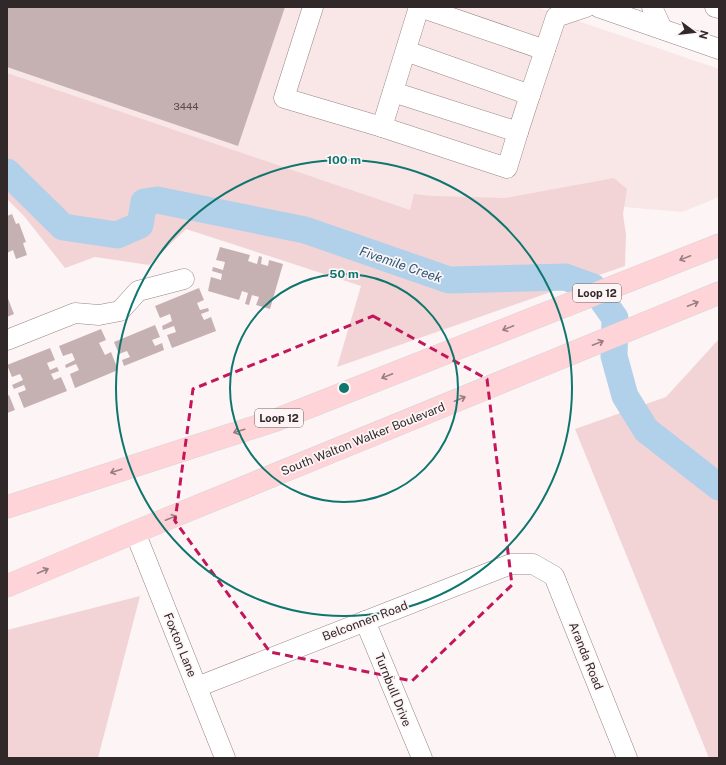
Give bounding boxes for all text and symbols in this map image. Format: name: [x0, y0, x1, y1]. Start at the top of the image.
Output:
north arrow: [674, 12, 714, 52]
text: N: [697, 29, 711, 40]
house number: 3444: [173, 100, 199, 112]
text: 100 m: [327, 153, 361, 167]
water label: Fivemile Creek: [358, 243, 444, 286]
one-way arrow: [679, 255, 691, 263]
text: 50 m: [329, 267, 359, 281]
road number: Loop 12: [573, 284, 621, 302]
one-way arrow: [687, 299, 699, 307]
one-way arrow: [503, 325, 515, 332]
one-way arrow: [592, 338, 604, 346]
one-way arrow: [382, 372, 394, 380]
centre of rings: [337, 381, 351, 395]
one-way arrow: [453, 395, 465, 403]
street label: South Walton Walker Boulevard: [279, 400, 447, 478]
road number: Loop 12: [255, 409, 303, 427]
one-way arrow: [233, 428, 246, 435]
one-way arrow: [109, 468, 122, 475]
one-way arrow: [165, 513, 177, 521]
one-way arrow: [36, 567, 48, 574]
street label: Belconnen Road: [320, 598, 410, 644]
street label: Foxton Lane: [161, 611, 199, 679]
street label: Aranda Road: [566, 620, 606, 692]
street label: Turnbull Drive: [372, 651, 414, 729]

